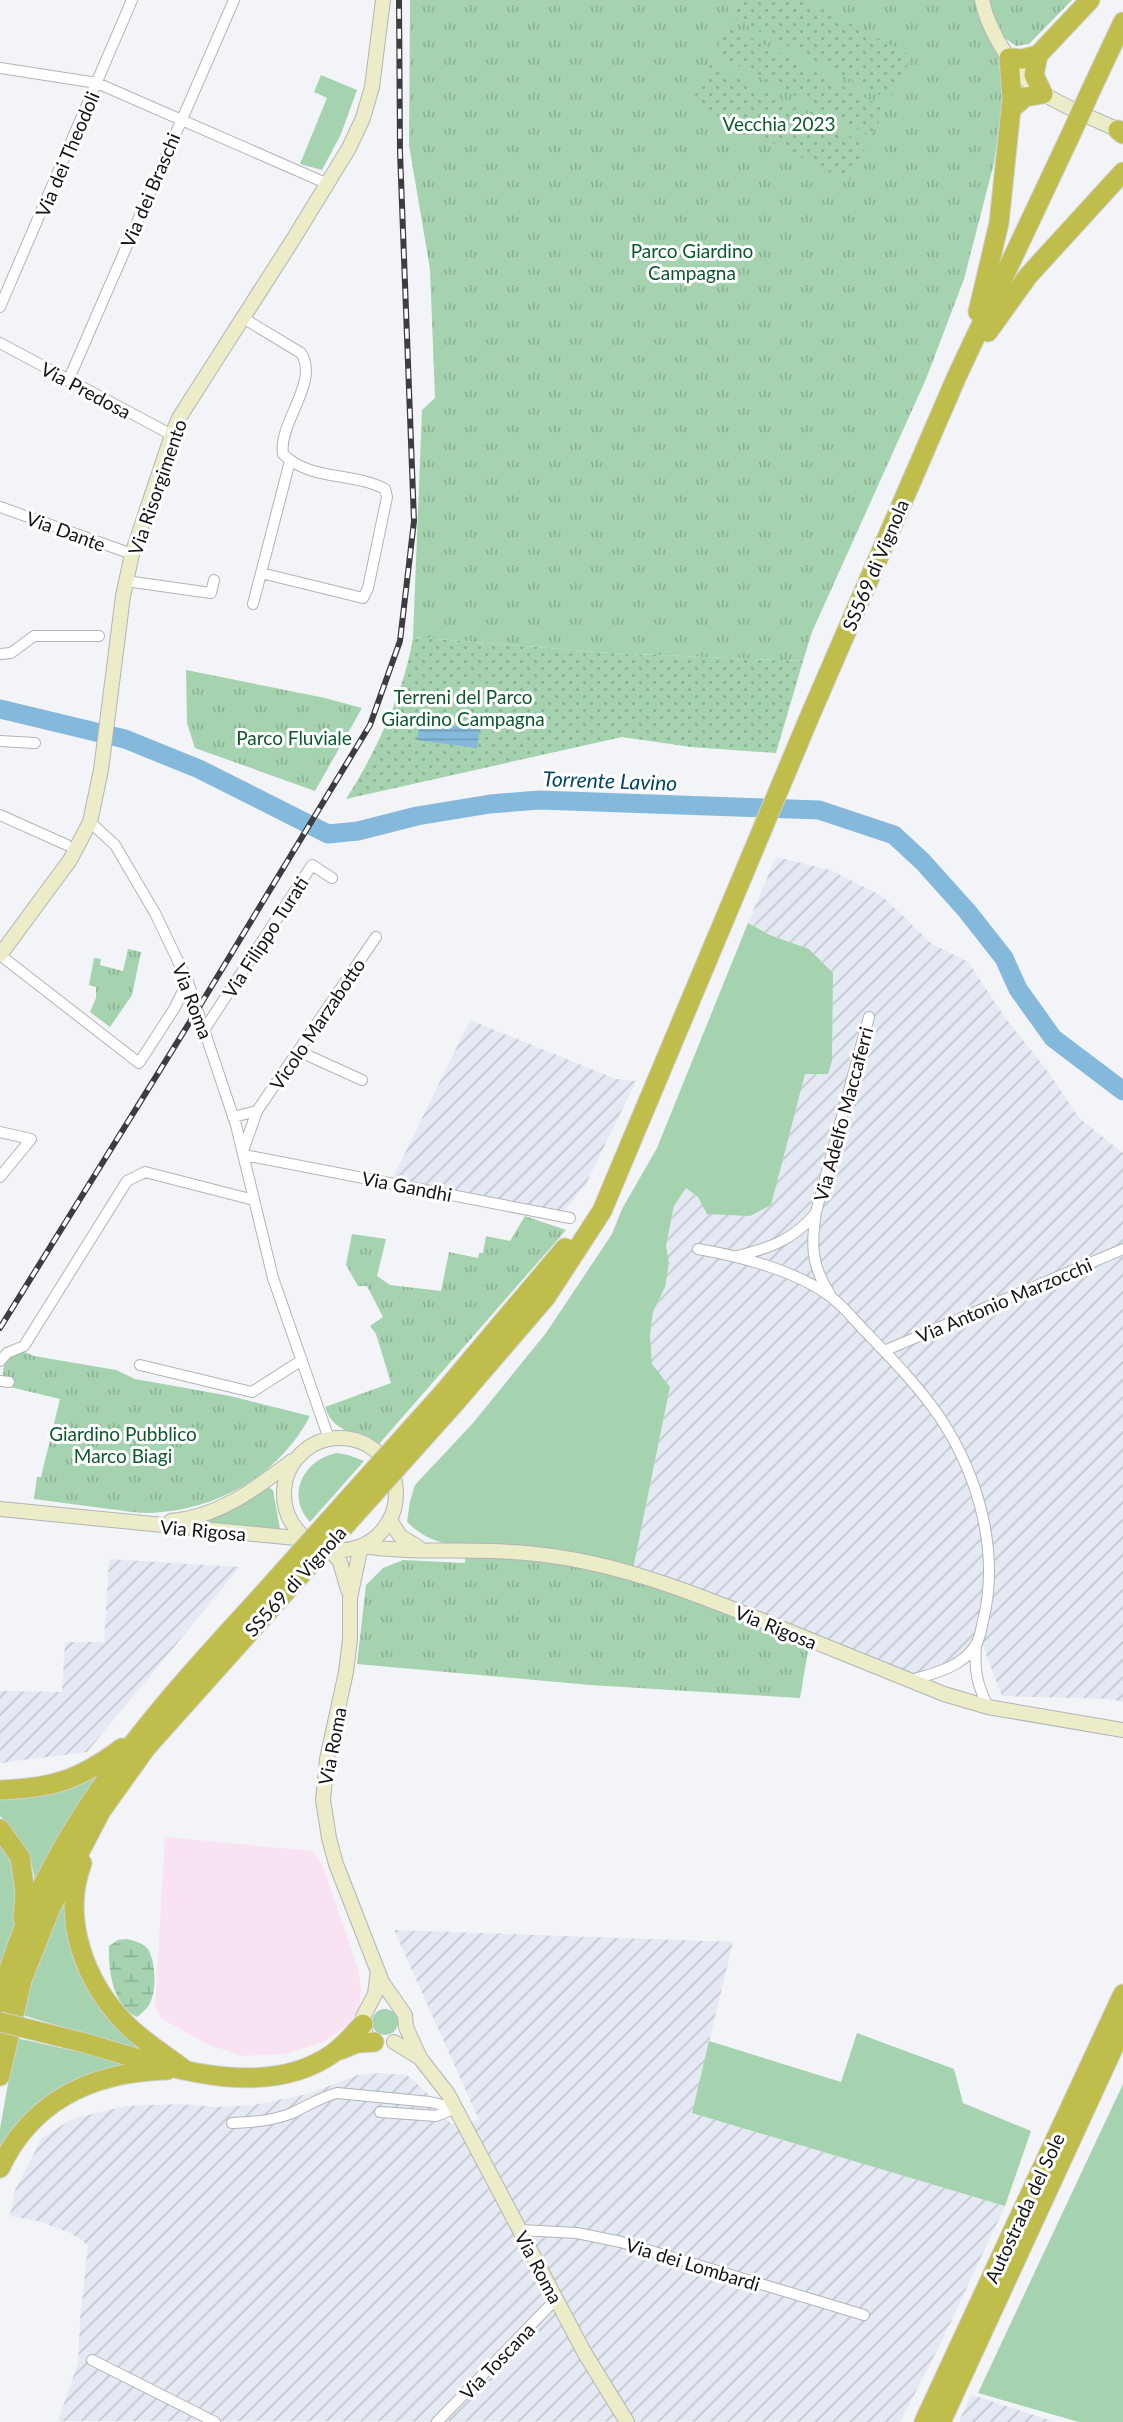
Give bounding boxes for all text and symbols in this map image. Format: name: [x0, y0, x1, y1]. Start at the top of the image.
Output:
street label: Via dei Theodoli: [30, 88, 104, 220]
park label: Vecchia 2023: [723, 112, 836, 135]
street label: Via dei Braschi: [115, 129, 185, 251]
park label: Parco Giardino Campagna: [631, 239, 753, 284]
street label: Via Predosa: [37, 357, 135, 423]
street label: Via Risorgimento: [123, 416, 191, 558]
street label: SS569 di Vignola: [837, 496, 913, 634]
street label: Via Dante: [23, 506, 109, 556]
park label: Terreni del Parco Giardino Campagna: [381, 685, 545, 730]
park label: Parco Fluviale: [236, 726, 352, 749]
water label: Torrente Lavino: [542, 765, 678, 795]
street label: Via Filippo Turati: [217, 872, 313, 1002]
street label: Vicolo Marzabotto: [264, 954, 370, 1094]
street label: Via Roma: [168, 960, 218, 1042]
street label: Via Adelfo Maccaferri: [809, 1024, 877, 1204]
street label: Via Gandhi: [360, 1166, 454, 1206]
street label: Via Antonio Marzocchi: [913, 1253, 1095, 1347]
park label: Giardino Pubblico Marco Biagi: [49, 1422, 197, 1467]
street label: Via Rigosa: [159, 1515, 247, 1545]
street label: SS569 di Vignola: [239, 1521, 351, 1641]
street label: Via Rigosa: [732, 1600, 820, 1654]
street label: Via Roma: [313, 1705, 351, 1787]
street label: Autostrada del Sole: [979, 2129, 1069, 2287]
street label: Via Roma: [510, 2227, 568, 2307]
street label: Via dei Lombardi: [623, 2233, 763, 2295]
street label: Via Toscana: [455, 2318, 539, 2404]

